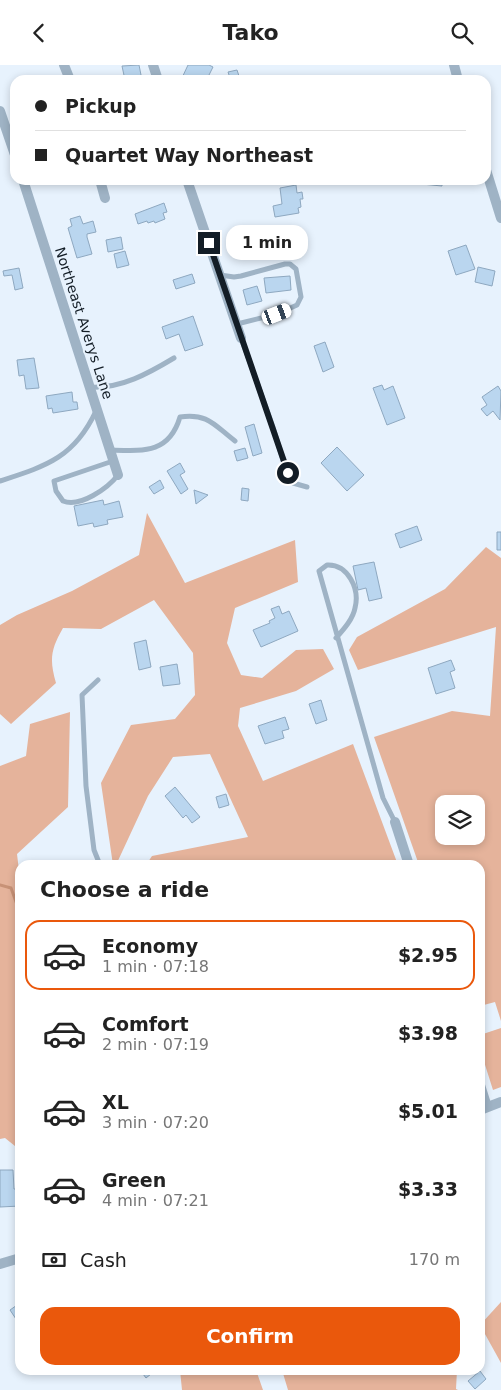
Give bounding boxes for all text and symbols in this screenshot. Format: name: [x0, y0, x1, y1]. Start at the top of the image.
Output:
icon: back: [25, 19, 53, 47]
icon: search: [448, 19, 476, 47]
text: Tako: [222, 20, 279, 45]
text: Pickup: [65, 95, 136, 117]
text: Quartet Way Northeast: [65, 144, 313, 166]
callout: 1 min: [226, 225, 309, 261]
route end: [198, 232, 220, 254]
text: 1 min: [242, 233, 292, 252]
street label: Northeast Averys Lane: [52, 245, 116, 401]
car: [260, 302, 293, 326]
route start: [277, 462, 299, 484]
map controls: [435, 795, 485, 845]
button: layers: [435, 795, 485, 845]
text: Choose a ride: [40, 877, 209, 902]
icon: car: [42, 933, 87, 978]
text: Economy: [102, 935, 198, 957]
text: $2.95: [398, 944, 458, 966]
text: 1 min · 07:18: [102, 957, 209, 976]
icon: car: [42, 1011, 87, 1056]
text: Comfort: [102, 1013, 189, 1035]
text: $3.98: [398, 1022, 458, 1044]
text: 2 min · 07:19: [102, 1035, 209, 1054]
icon: car: [42, 1089, 87, 1134]
text: XL: [102, 1091, 129, 1113]
text: $5.01: [398, 1100, 458, 1122]
text: 3 min · 07:20: [102, 1113, 209, 1132]
icon: car: [42, 1167, 87, 1212]
text: Green: [102, 1169, 166, 1191]
text: $3.33: [398, 1178, 458, 1200]
text: 4 min · 07:21: [102, 1191, 209, 1210]
icon: cash: [40, 1246, 68, 1274]
text: Cash: [80, 1249, 127, 1271]
text: 170 m: [409, 1250, 460, 1269]
button: Confirm: [40, 1307, 460, 1365]

